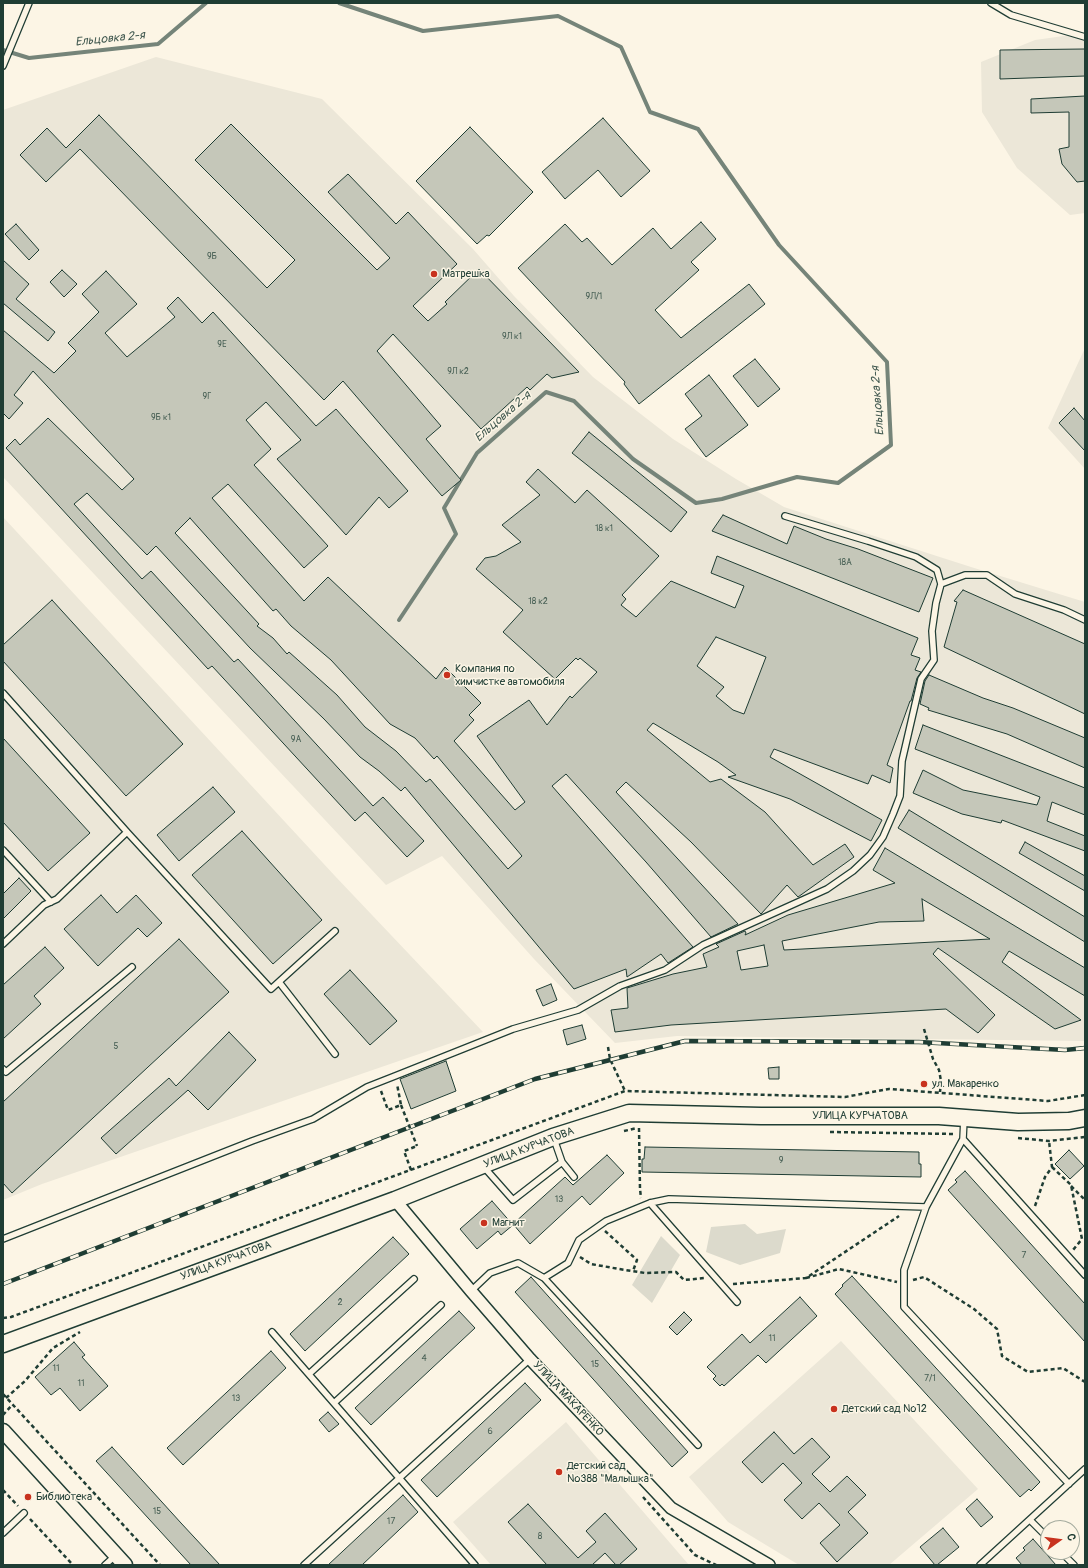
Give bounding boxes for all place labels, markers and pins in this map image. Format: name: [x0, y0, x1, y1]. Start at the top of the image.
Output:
place label: Матрешка: [442, 267, 490, 281]
marker: Матрешка: [429, 269, 439, 279]
place label: Компания по химчистке автомобиля: [455, 662, 565, 688]
marker: Компания по химчистке автомобиля: [442, 670, 452, 680]
place label: ул. Макаренко: [932, 1077, 999, 1091]
marker: ул. Макаренко: [919, 1079, 929, 1089]
place label: Магнит: [492, 1216, 525, 1230]
marker: Магнит: [479, 1218, 489, 1228]
place label: Детский сад №12: [842, 1402, 927, 1416]
marker: Детский сад №12: [829, 1404, 839, 1414]
place label: Детский сад №388 "Малышка": [567, 1459, 653, 1485]
marker: Детский сад №388 "Малышка": [554, 1467, 564, 1477]
place label: Библиотека: [36, 1490, 92, 1504]
marker: Библиотека: [23, 1492, 33, 1502]

